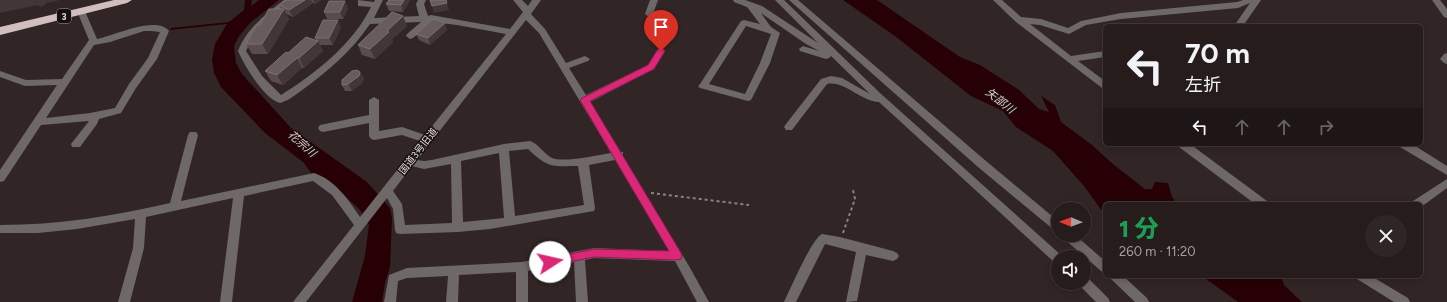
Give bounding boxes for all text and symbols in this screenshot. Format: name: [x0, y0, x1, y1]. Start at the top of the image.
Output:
road number: 3: [57, 9, 71, 23]
pin: [644, 10, 678, 51]
icon: arrive: [650, 16, 672, 38]
text: 70 m: [1185, 36, 1250, 70]
icon: left: [1119, 40, 1171, 92]
text: 左折: [1185, 74, 1221, 96]
water label: 矢部川: [983, 86, 1018, 117]
icon: left: [1189, 116, 1211, 138]
icon: ahead: [1231, 116, 1253, 138]
icon: ahead: [1273, 116, 1295, 138]
icon: right: [1315, 116, 1337, 138]
street label: 国道3号旧道: [396, 125, 440, 177]
water label: 花宗川: [285, 128, 319, 160]
north arrow: [1051, 202, 1091, 242]
map controls: [1051, 202, 1091, 290]
text: 1 分: [1119, 214, 1159, 243]
button: close: [1365, 215, 1407, 257]
position arrow: [529, 241, 571, 283]
text: 260 m · 11:20: [1119, 244, 1196, 259]
button: sound: [1051, 250, 1091, 290]

